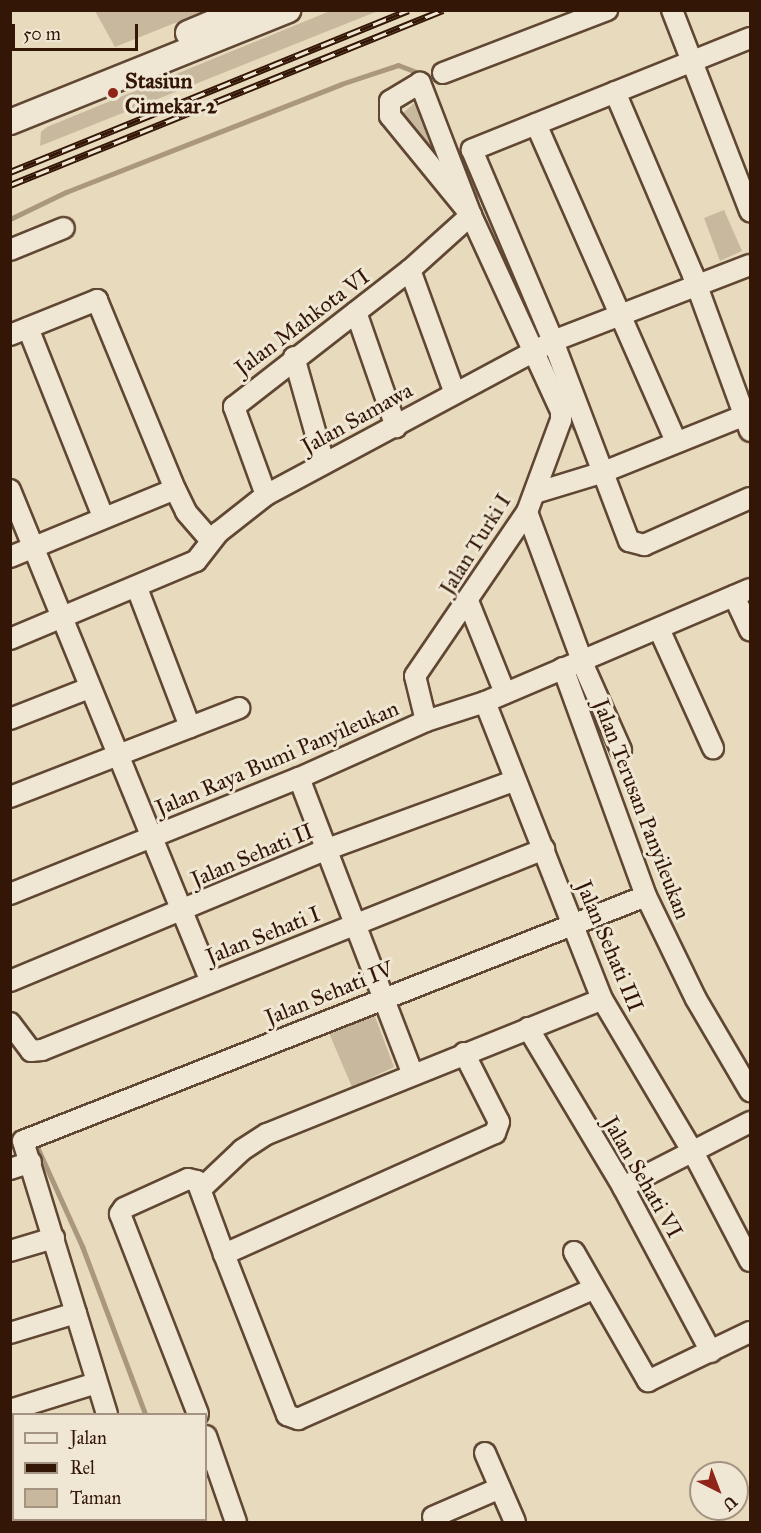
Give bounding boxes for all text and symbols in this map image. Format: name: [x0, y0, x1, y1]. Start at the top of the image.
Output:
scale bar: [15, 12, 141, 50]
text: 50 m: [23, 23, 61, 45]
place label: Stasiun Cimekar 2: [125, 67, 217, 118]
marker: Stasiun Cimekar 2: [106, 86, 120, 100]
street label: Jalan Mahkota VI: [230, 263, 374, 381]
street label: Jalan Samawa: [297, 377, 417, 459]
street label: Jalan Turki I: [433, 488, 517, 600]
street label: Jalan Raya Bumi Panyileukan: [152, 695, 402, 821]
street label: Jalan Terusan Panyileukan: [588, 695, 696, 923]
street label: Jalan Sehati II: [187, 817, 317, 893]
street label: Jalan Sehati III: [571, 877, 649, 1015]
street label: Jalan Sehati I: [202, 900, 324, 970]
street label: Jalan Sehati IV: [261, 955, 397, 1031]
street label: Jalan Sehati VI: [598, 1111, 688, 1243]
legend: [12, 1413, 207, 1521]
text: Jalan: [70, 1427, 107, 1449]
text: Rel: [70, 1457, 95, 1479]
north arrow: [689, 1461, 749, 1521]
text: Taman: [70, 1487, 121, 1509]
text: U: [719, 1492, 741, 1515]

